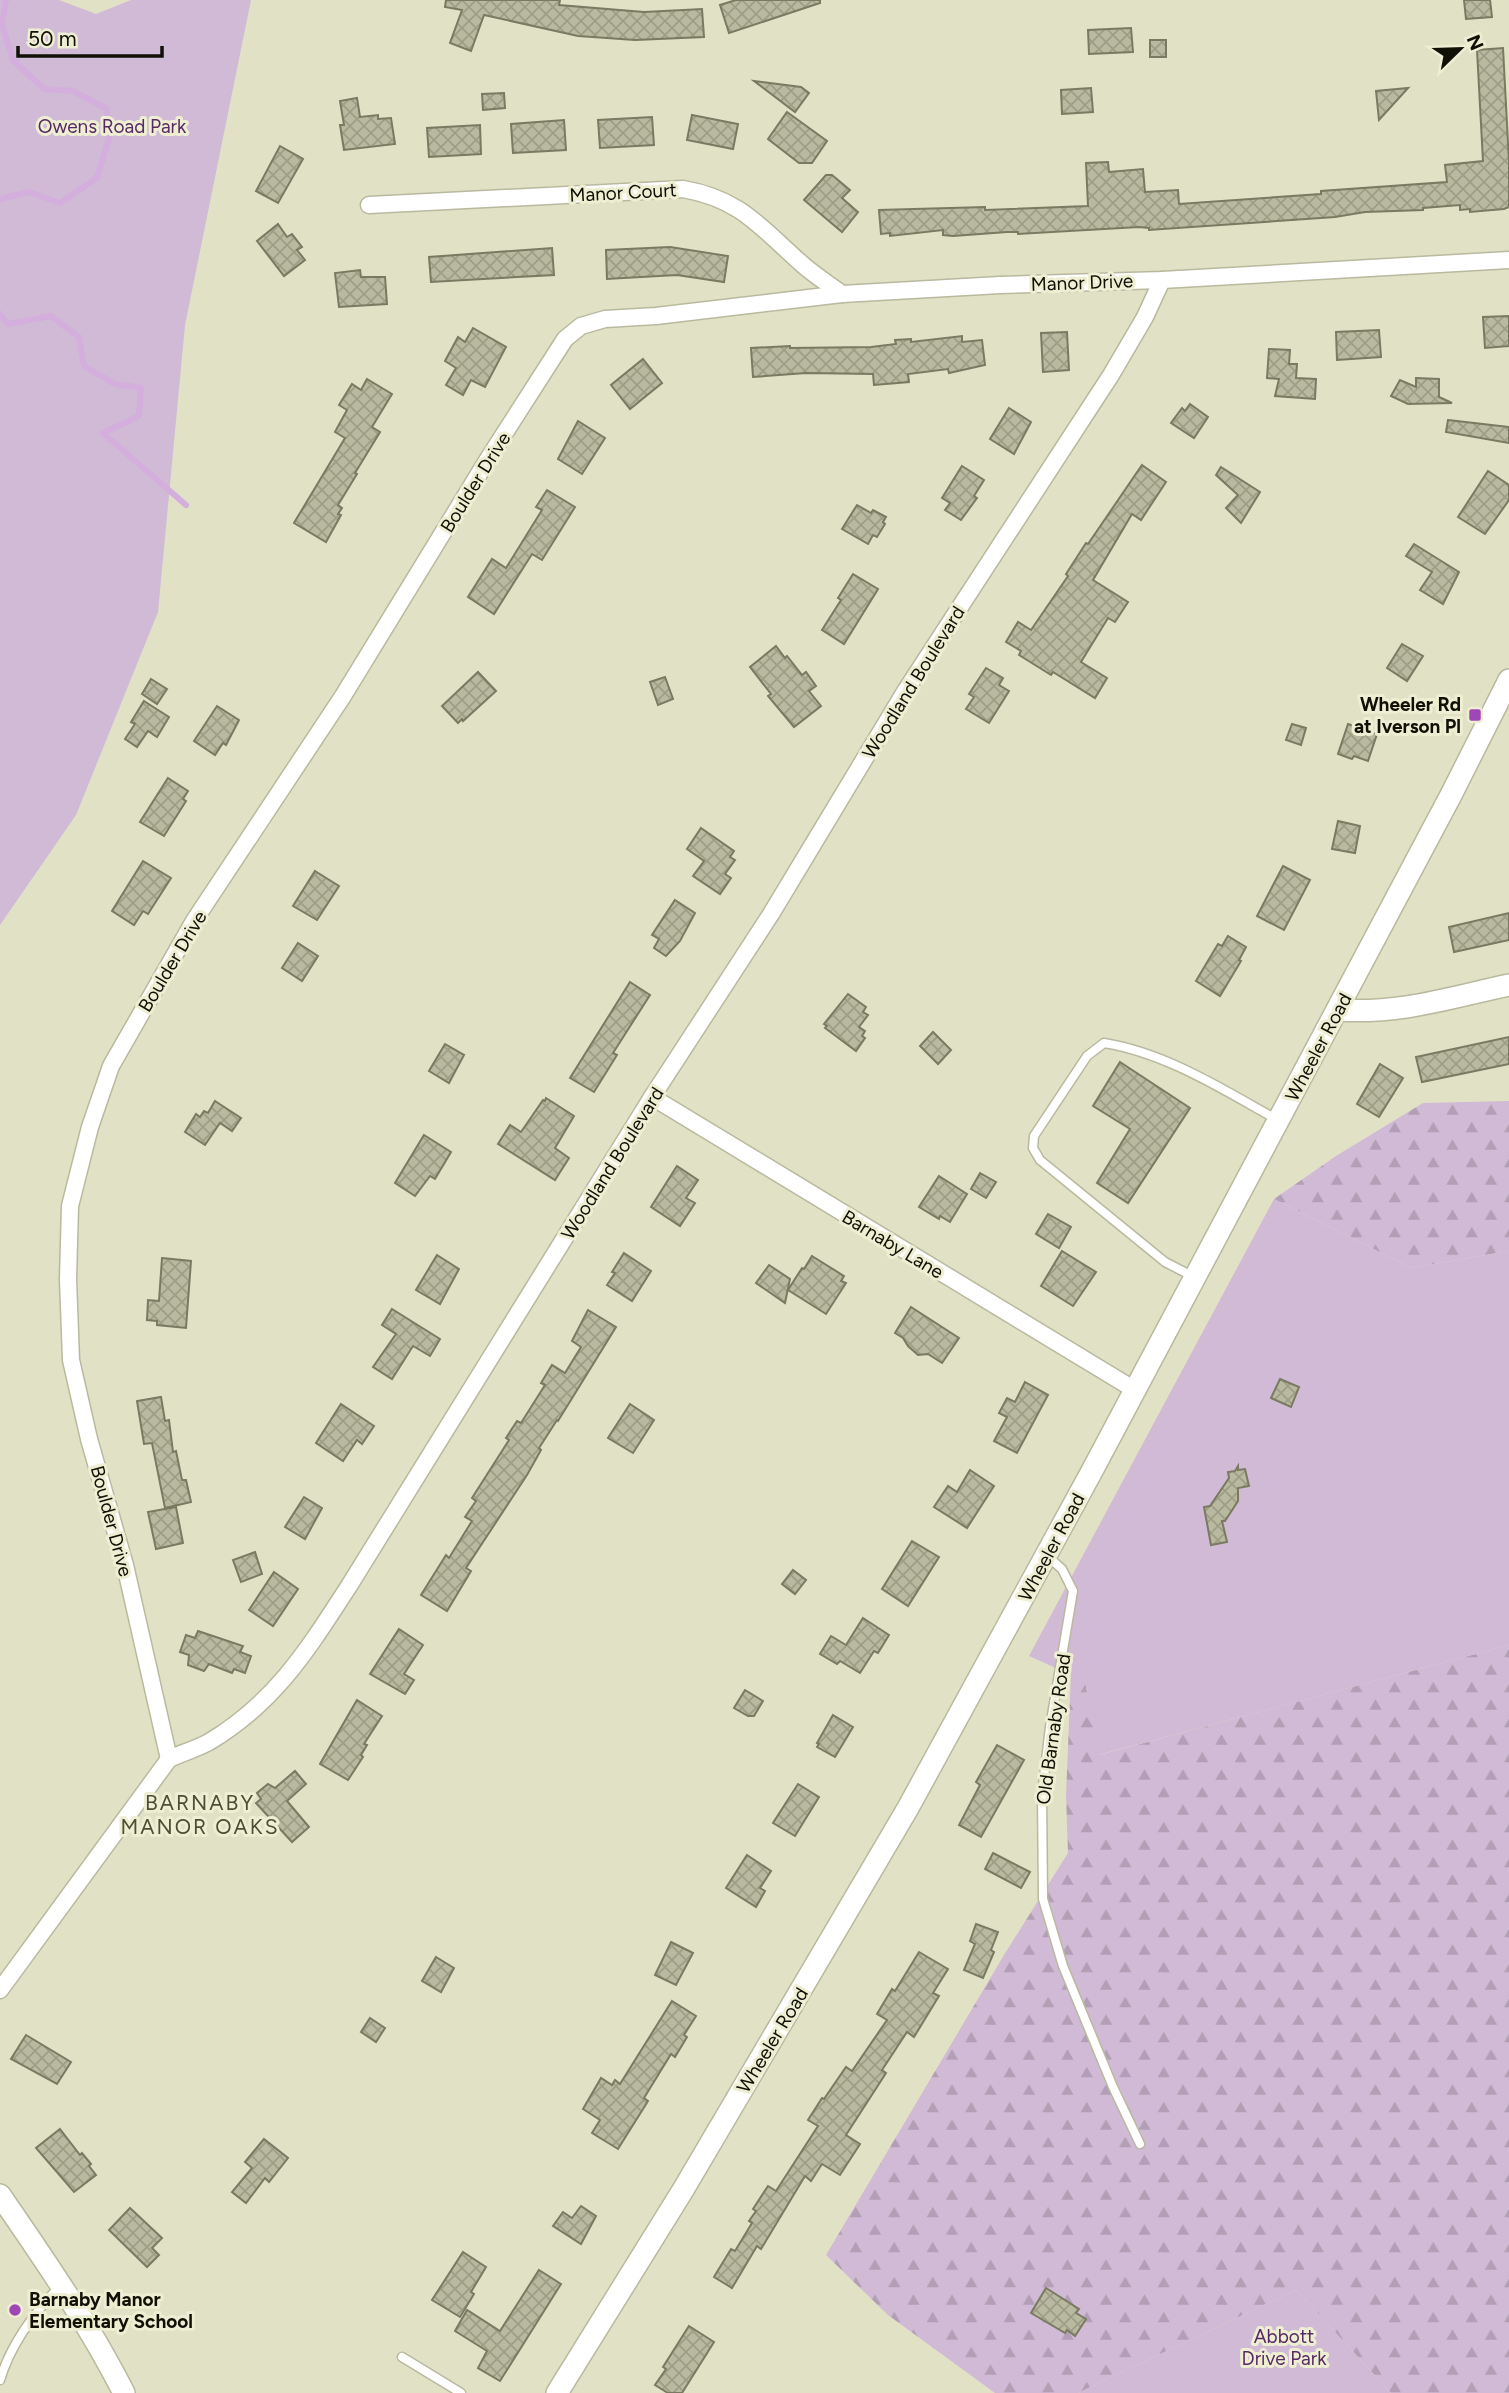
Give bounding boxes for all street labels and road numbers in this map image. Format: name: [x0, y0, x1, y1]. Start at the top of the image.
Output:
street label: Manor Court: [569, 178, 677, 207]
street label: Manor Drive: [1030, 269, 1134, 296]
street label: Boulder Drive: [435, 428, 515, 537]
street label: Woodland Boulevard: [857, 602, 970, 763]
street label: Boulder Drive: [133, 906, 212, 1016]
street label: Wheeler Road: [1280, 989, 1357, 1105]
street label: Woodland Boulevard: [556, 1083, 669, 1244]
street label: Barnaby Lane: [838, 1205, 948, 1284]
street label: Boulder Drive: [86, 1463, 137, 1579]
street label: Wheeler Road: [1013, 1489, 1090, 1605]
street label: Old Barnaby Road: [1032, 1652, 1075, 1806]
street label: Wheeler Road: [732, 1983, 813, 2097]

